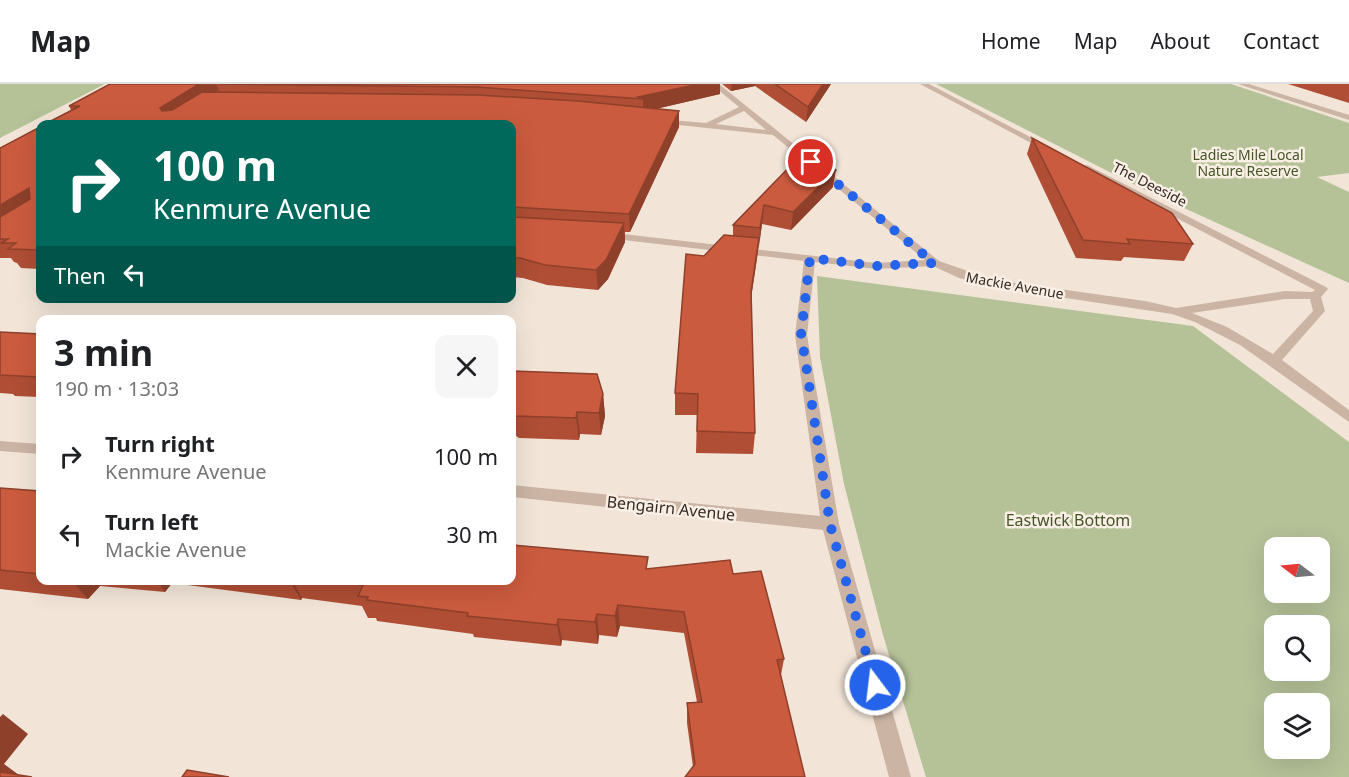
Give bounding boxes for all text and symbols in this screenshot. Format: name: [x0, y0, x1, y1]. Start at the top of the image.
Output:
text: Map: [30, 22, 91, 60]
text: Home: [981, 27, 1041, 55]
text: Map: [1074, 27, 1117, 55]
text: About: [1150, 27, 1210, 55]
text: Contact: [1243, 27, 1319, 55]
text: 100 m: [153, 136, 277, 193]
pin: [785, 136, 836, 187]
icon: right: [54, 144, 132, 222]
icon: arrive: [794, 145, 827, 178]
park label: Ladies Mile Local Nature Reserve: [1192, 145, 1304, 180]
street label: The Deeside: [1110, 157, 1190, 211]
text: Kenmure Avenue: [153, 190, 371, 227]
icon: left: [118, 258, 151, 291]
text: Then: [54, 260, 106, 290]
street label: Mackie Avenue: [965, 267, 1066, 303]
text: 3 min: [54, 328, 153, 377]
button: close: [435, 335, 498, 398]
text: 190 m · 13:03: [54, 375, 179, 402]
text: Turn right: [105, 428, 215, 458]
icon: right: [54, 440, 87, 473]
text: 100 m: [434, 441, 498, 471]
text: Kenmure Avenue: [105, 458, 267, 485]
street label: Bengairn Avenue: [606, 490, 736, 526]
text: Turn left: [105, 506, 199, 536]
park label: Eastwick Bottom: [1006, 509, 1130, 531]
icon: left: [54, 518, 87, 551]
text: 30 m: [447, 519, 498, 549]
text: Mackie Avenue: [105, 536, 247, 563]
north arrow: [1264, 537, 1330, 603]
map controls: [1264, 537, 1330, 759]
button: search: [1264, 615, 1330, 681]
position arrow: [843, 653, 907, 717]
button: layers: [1264, 693, 1330, 759]

